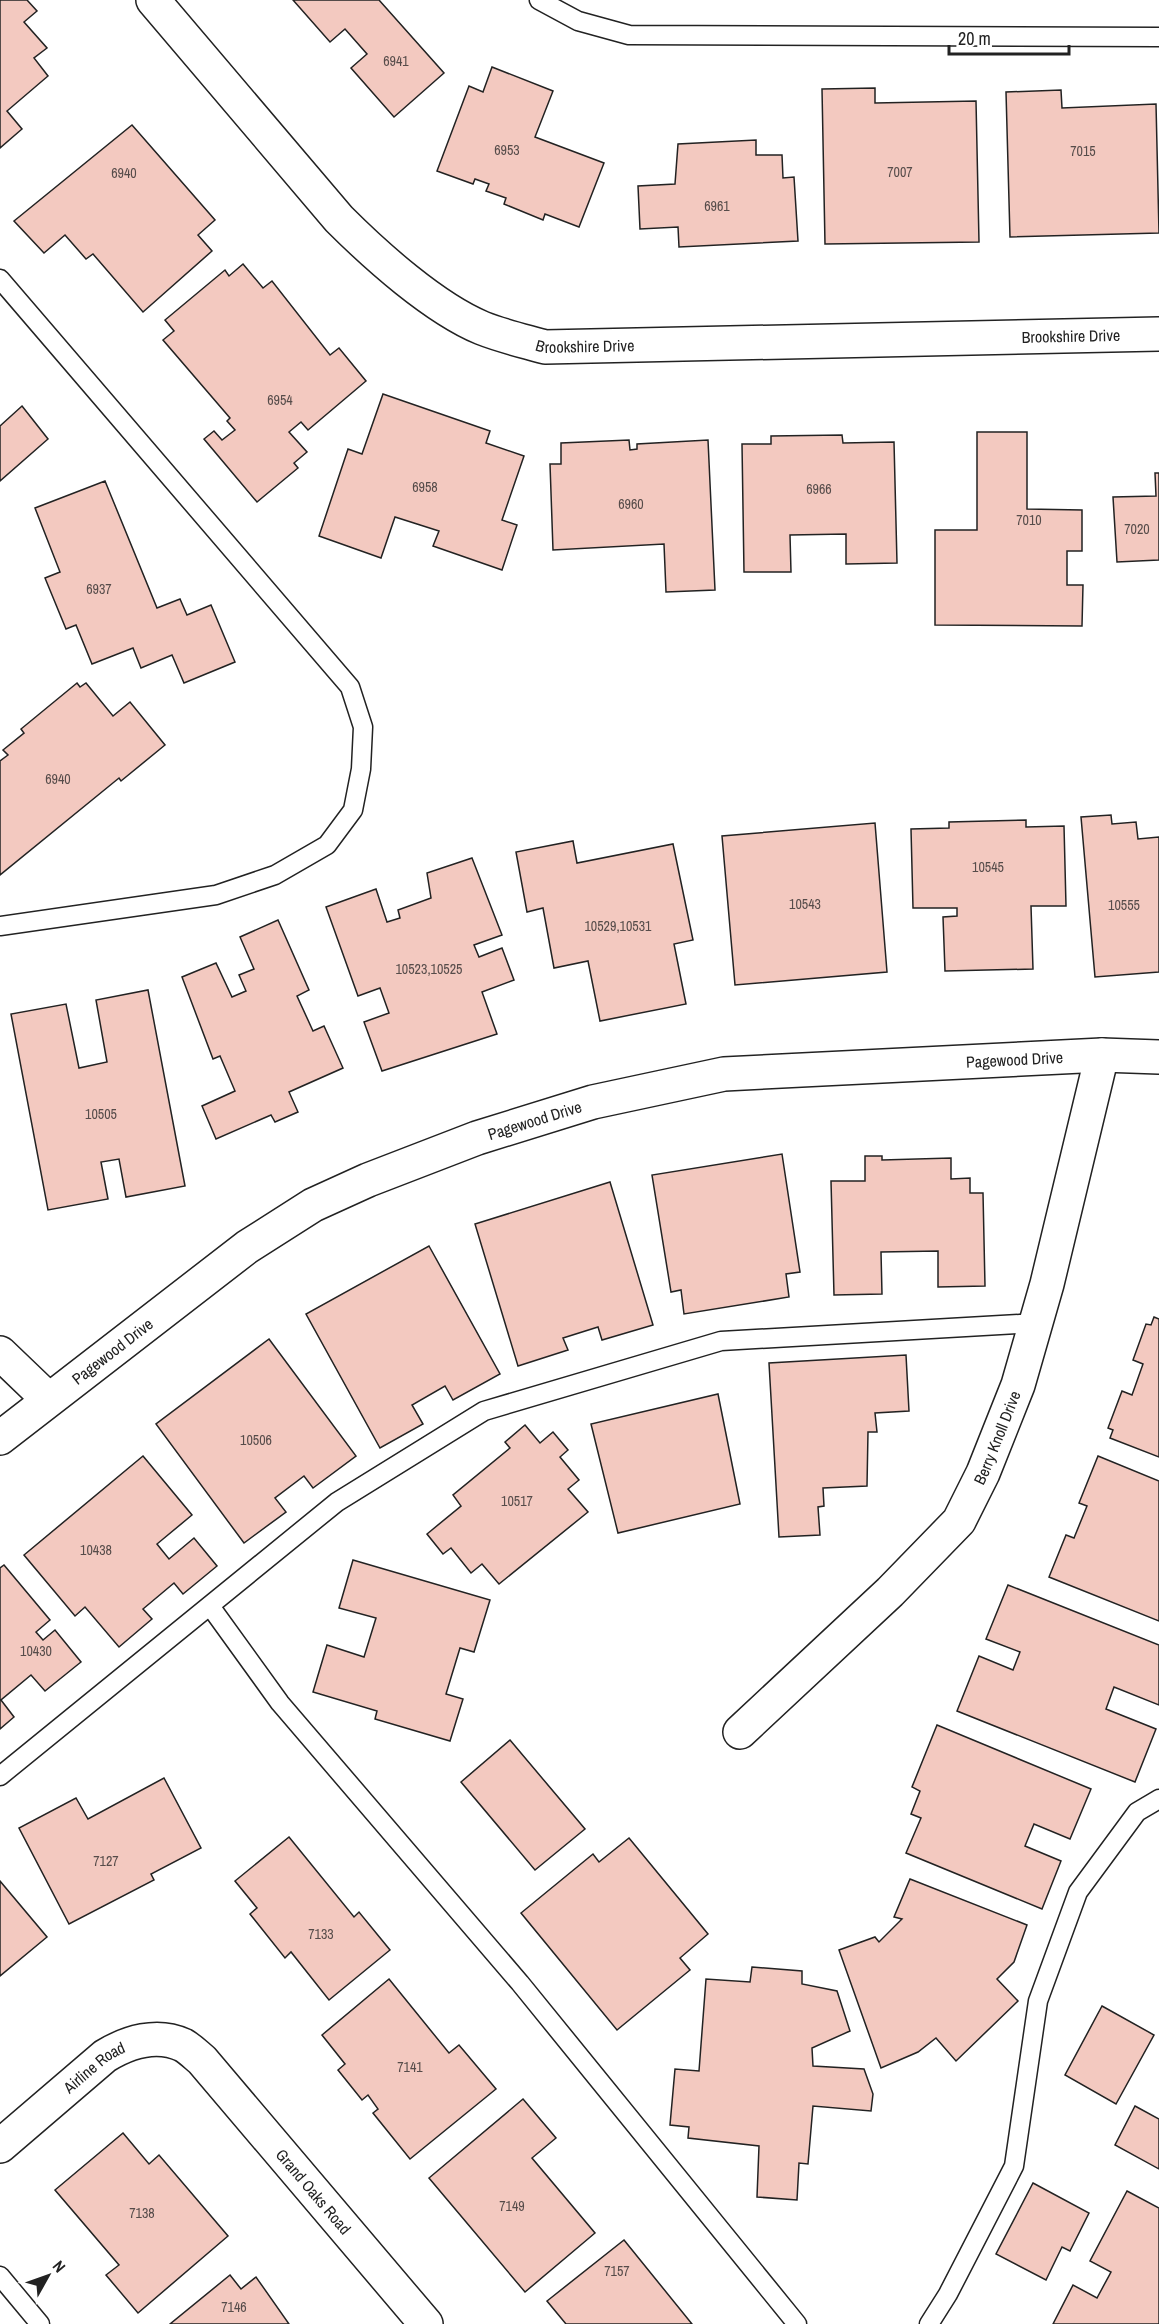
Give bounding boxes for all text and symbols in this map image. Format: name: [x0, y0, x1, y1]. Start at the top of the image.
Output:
scale bar: [949, 18, 1069, 56]
text: 20 m: [958, 26, 991, 51]
house number: 6941: [383, 52, 409, 70]
house number: 6953: [494, 141, 520, 159]
house number: 7015: [1070, 142, 1096, 160]
house number: 7007: [887, 163, 913, 181]
house number: 6940: [111, 164, 137, 182]
house number: 6961: [704, 197, 730, 215]
street label: Brookshire Drive: [1022, 324, 1120, 348]
street label: Brookshire Drive: [533, 334, 635, 358]
house number: 6954: [267, 391, 293, 409]
house number: 6958: [412, 478, 438, 496]
house number: 6966: [806, 480, 832, 498]
house number: 6960: [618, 495, 644, 513]
house number: 7010: [1016, 511, 1042, 529]
house number: 7020: [1124, 520, 1150, 538]
house number: 6937: [86, 580, 112, 598]
house number: 6940: [45, 770, 71, 788]
house number: 10545: [972, 858, 1004, 876]
house number: 10543: [789, 895, 821, 913]
house number: 10555: [1108, 896, 1140, 914]
house number: 10529,10531: [584, 917, 652, 935]
house number: 10523,10525: [395, 960, 463, 978]
street label: Pagewood Drive: [966, 1046, 1064, 1073]
street label: Pagewood Drive: [485, 1095, 584, 1145]
house number: 10505: [85, 1105, 117, 1123]
street label: Pagewood Drive: [67, 1313, 157, 1390]
street label: Berry Knoll Drive: [968, 1387, 1026, 1488]
house number: 10506: [240, 1431, 272, 1449]
house number: 10517: [501, 1492, 533, 1510]
house number: 10438: [80, 1541, 112, 1559]
house number: 10430: [20, 1642, 52, 1660]
house number: 7127: [93, 1852, 119, 1870]
house number: 7133: [308, 1925, 334, 1943]
street label: Airline Road: [58, 2036, 128, 2099]
house number: 7141: [397, 2058, 423, 2076]
street label: Grand Oaks Road: [271, 2144, 356, 2239]
house number: 7149: [499, 2197, 525, 2215]
house number: 7138: [129, 2204, 155, 2222]
north arrow: [18, 2246, 78, 2306]
text: N: [48, 2256, 71, 2277]
house number: 7157: [604, 2262, 630, 2280]
house number: 7146: [221, 2298, 247, 2316]

